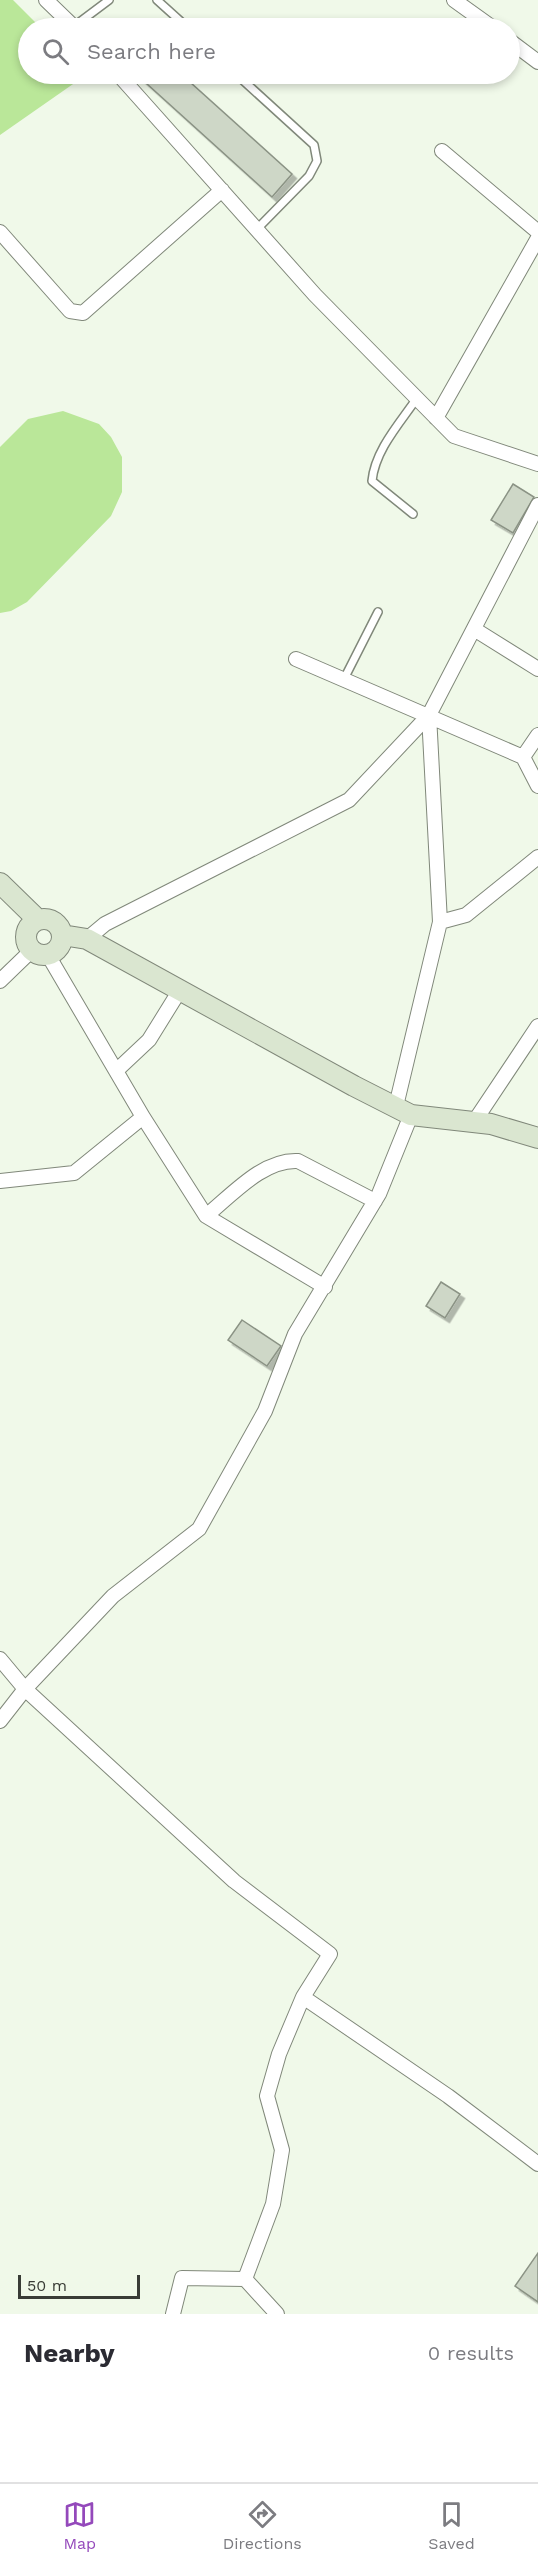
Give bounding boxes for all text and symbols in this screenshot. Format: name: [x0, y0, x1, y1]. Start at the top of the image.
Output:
search box: [18, 18, 520, 84]
icon: search: [39, 35, 72, 68]
text: Search here: [87, 39, 216, 64]
scale bar: [18, 2272, 140, 2300]
text: 50 m: [27, 2276, 67, 2295]
text: Nearby: [24, 2338, 115, 2368]
text: 0 results: [428, 2341, 514, 2365]
tab: Map: [63, 2498, 96, 2553]
tab: Directions: [223, 2498, 302, 2553]
tab: Saved: [428, 2498, 475, 2553]

